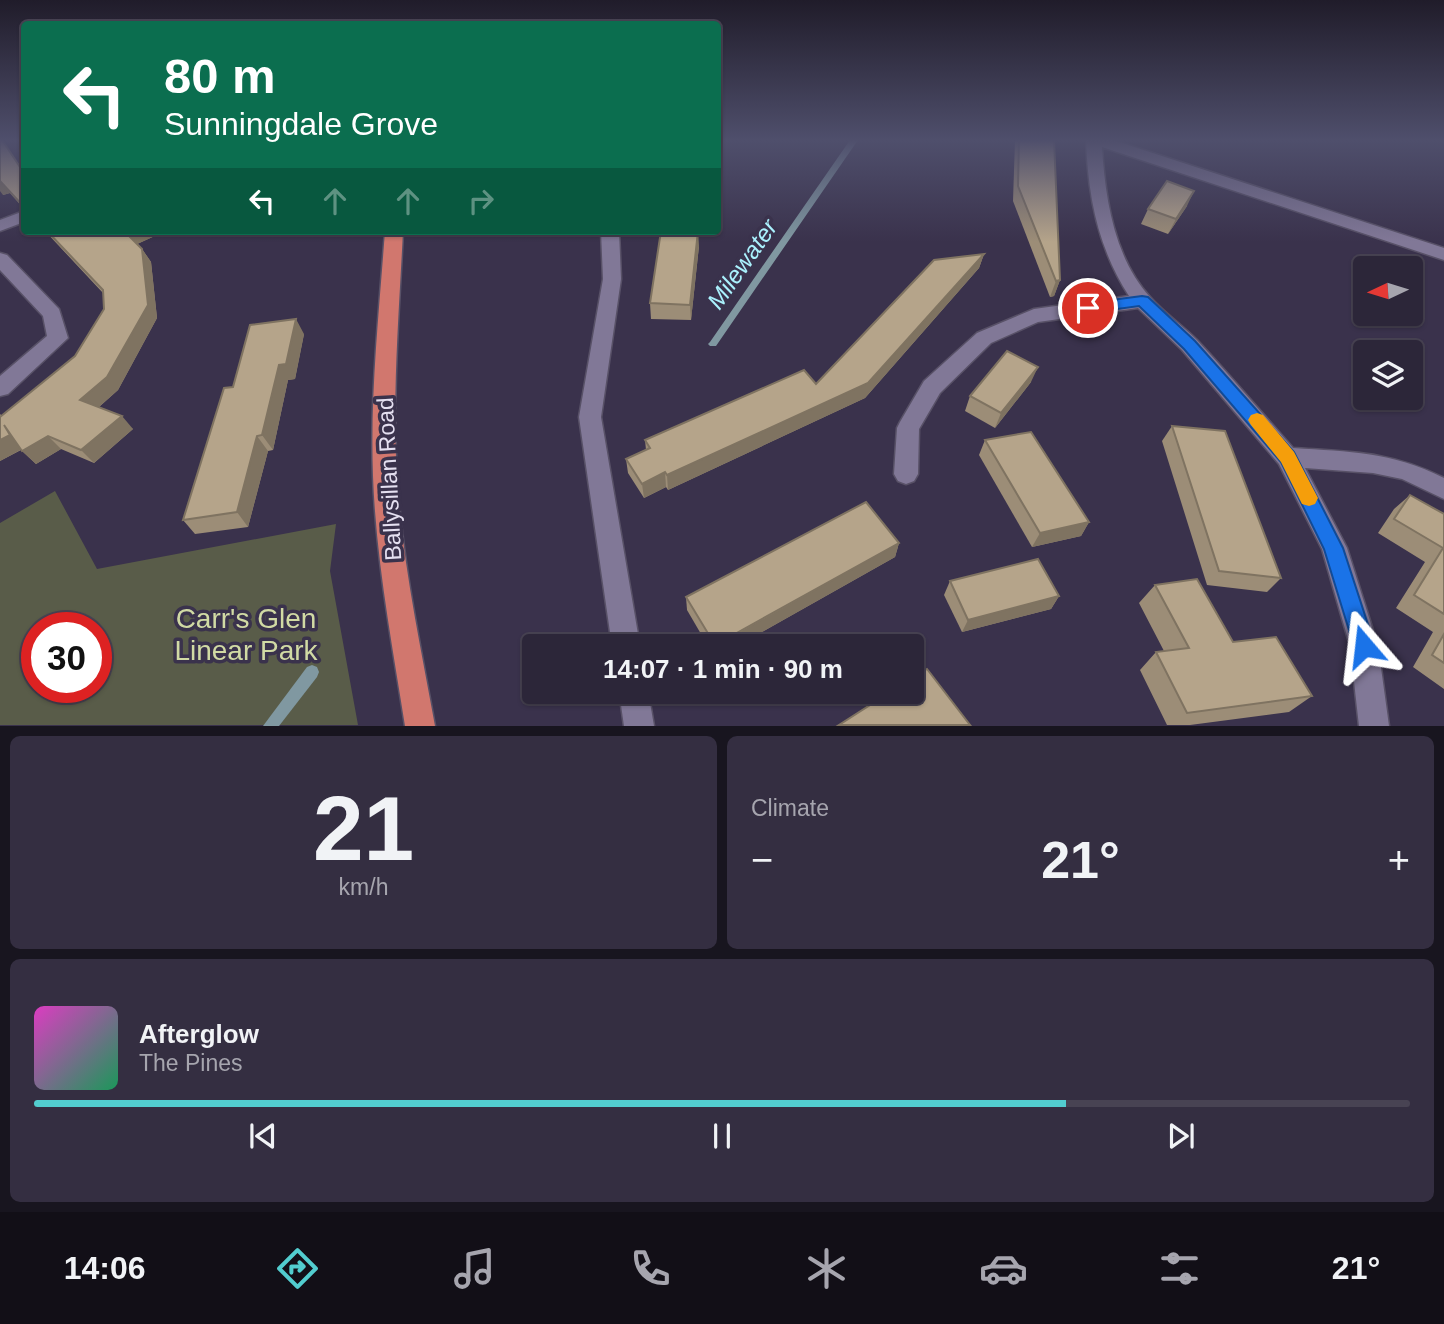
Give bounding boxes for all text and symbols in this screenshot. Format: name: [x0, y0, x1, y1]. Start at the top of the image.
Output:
icon: left: [49, 49, 140, 140]
text: 80 m: [164, 49, 276, 103]
text: Sunningdale Grove: [164, 106, 438, 142]
icon: left: [243, 182, 281, 220]
icon: ahead: [316, 182, 354, 220]
icon: ahead: [389, 182, 427, 220]
icon: right: [462, 182, 500, 220]
water label: Milewater: [701, 213, 783, 314]
north arrow: [1353, 256, 1423, 326]
map controls: [1353, 256, 1423, 410]
pin: [1058, 278, 1118, 338]
icon: arrive: [1069, 289, 1107, 327]
button: layers: [1353, 340, 1423, 410]
street label: Ballysillan Road: [372, 397, 406, 561]
park label: Carr's Glen Linear Park: [174, 603, 319, 666]
position arrow: [1327, 609, 1401, 683]
speed limit sign: 30: [21, 612, 112, 703]
text: 14:07 · 1 min · 90 m: [603, 654, 843, 684]
text: 21: [313, 778, 414, 879]
text: Climate: [751, 795, 829, 821]
text: 21°: [1041, 831, 1120, 889]
text: −: [751, 839, 773, 881]
text: +: [1388, 839, 1410, 881]
text: km/h: [339, 874, 388, 900]
text: Afterglow: [139, 1019, 259, 1049]
text: The Pines: [139, 1050, 243, 1076]
icon: previous: [244, 1117, 282, 1155]
icon: pause: [703, 1117, 741, 1155]
icon: next: [1162, 1117, 1200, 1155]
icon: directions: [273, 1244, 322, 1293]
icon: music: [450, 1244, 499, 1293]
icon: phone: [626, 1244, 675, 1293]
icon: climate: [802, 1244, 851, 1293]
icon: car: [979, 1244, 1028, 1293]
icon: filters: [1155, 1244, 1204, 1293]
text: 14:06: [64, 1250, 146, 1286]
text: 21°: [1332, 1250, 1380, 1286]

